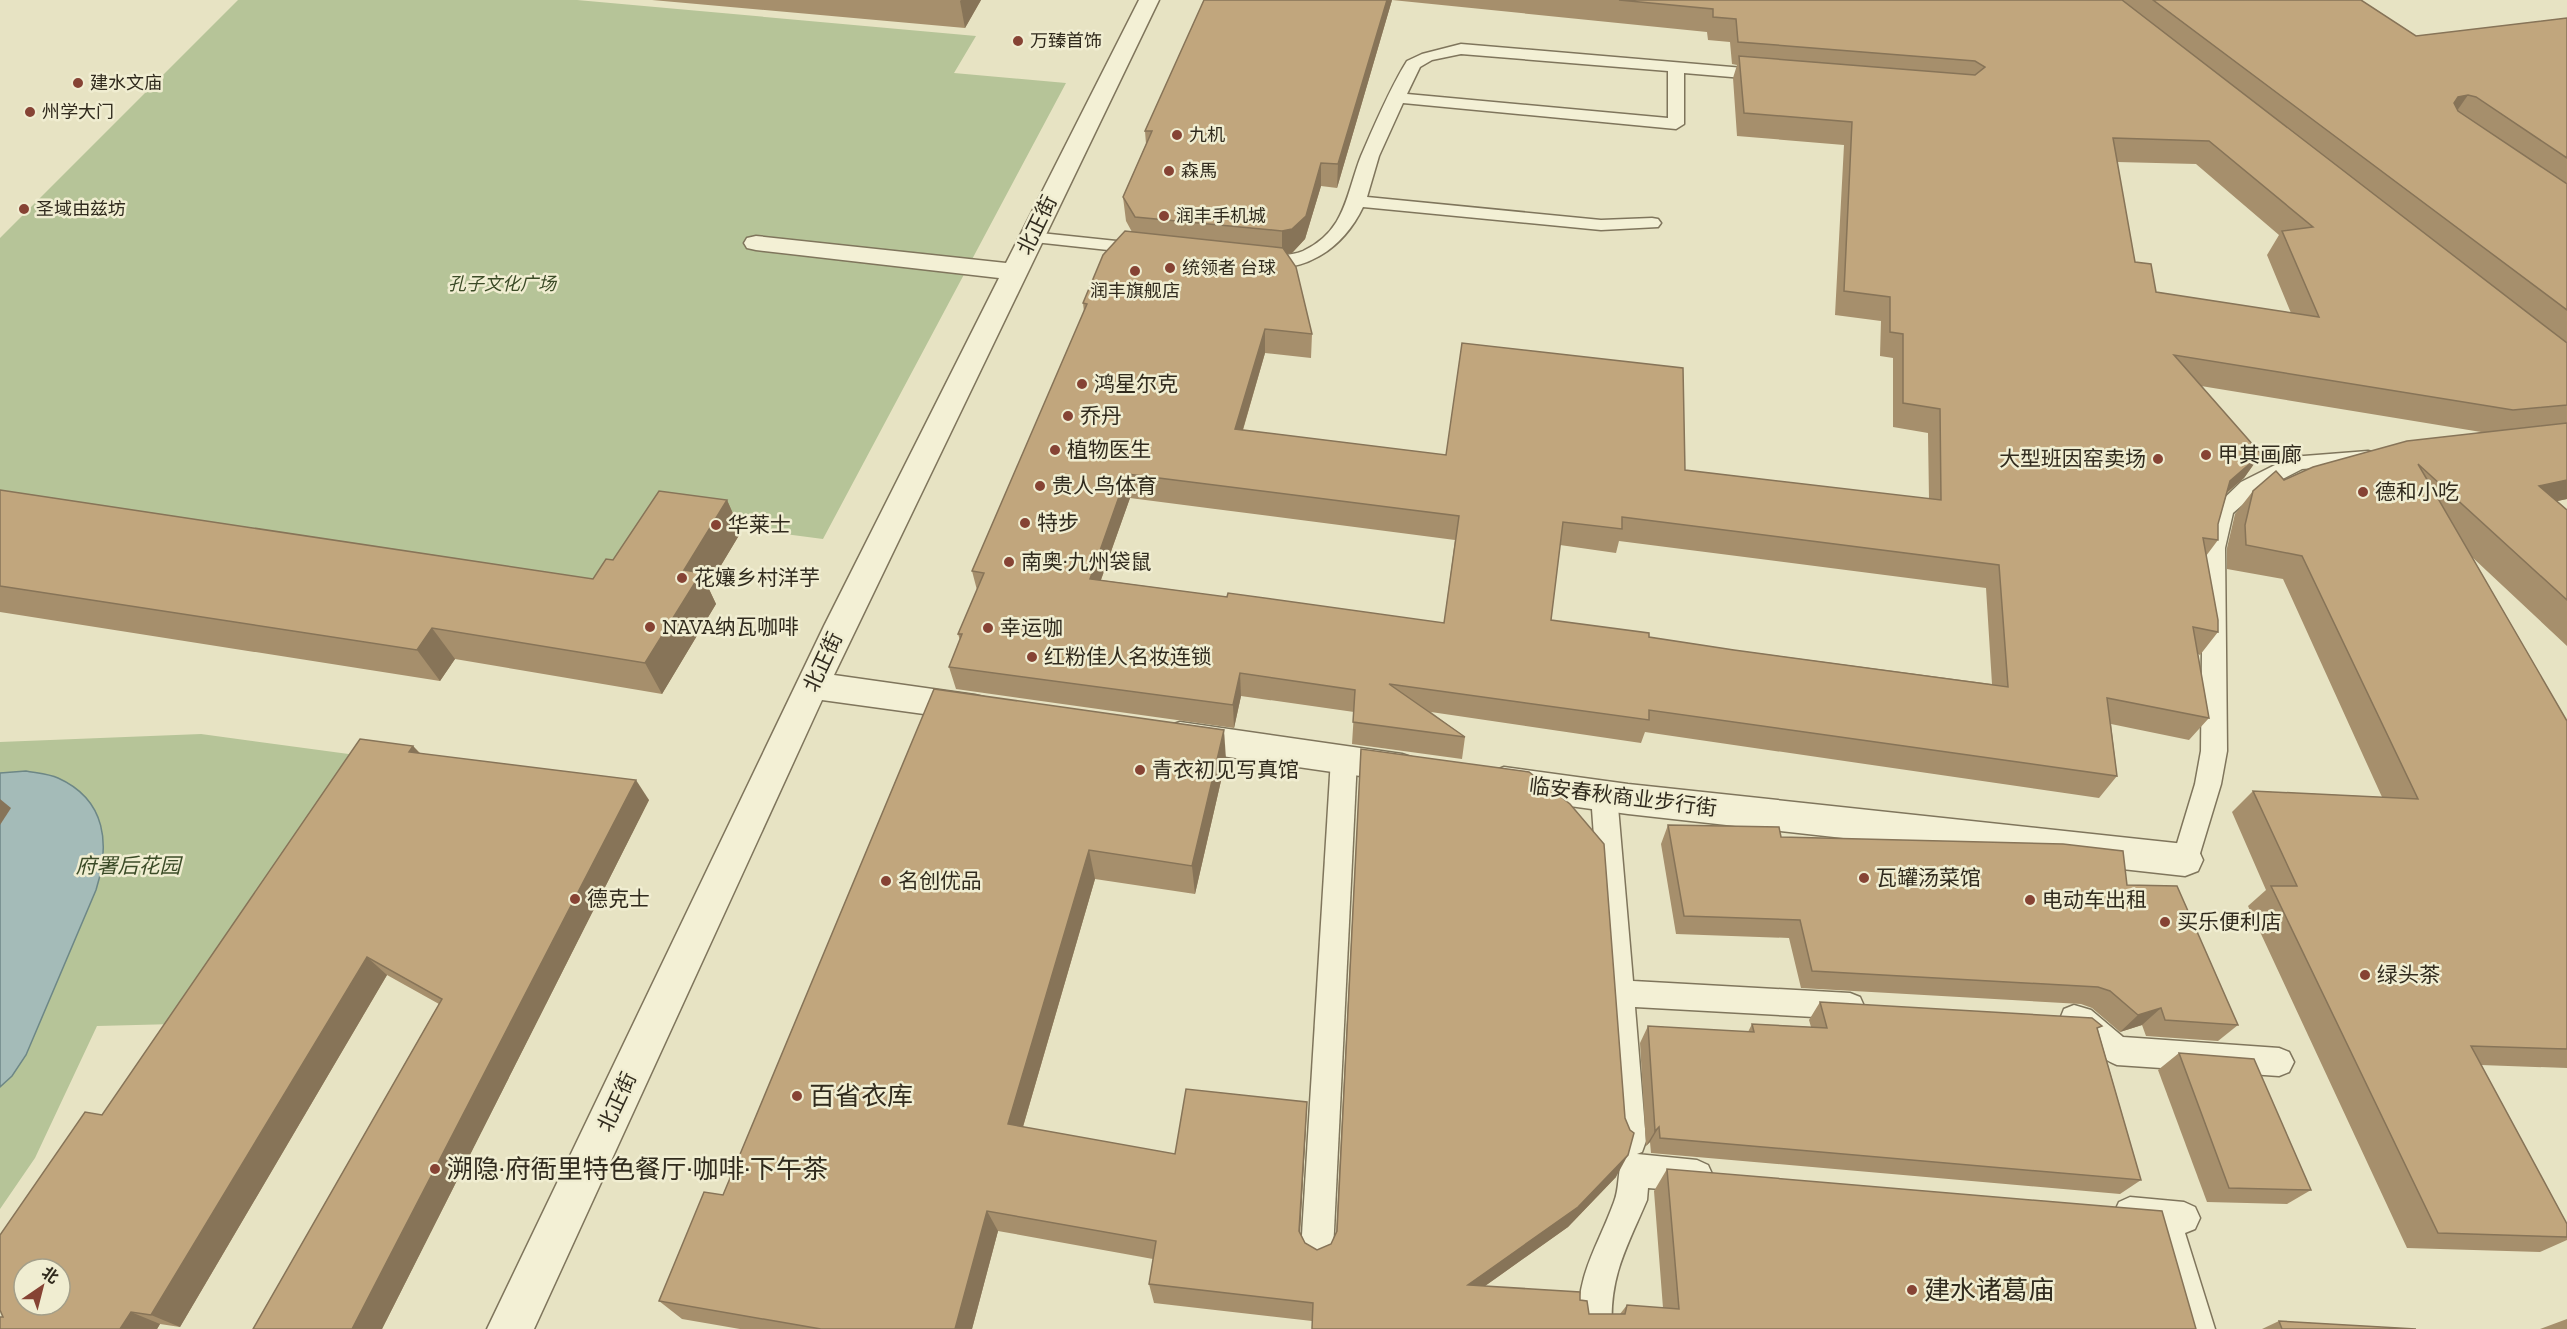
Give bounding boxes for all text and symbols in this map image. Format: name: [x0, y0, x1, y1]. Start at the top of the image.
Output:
place label: 万臻首饰: [1030, 30, 1102, 52]
marker: 万臻首饰: [1011, 34, 1025, 48]
place label: 建水文庙: [90, 72, 162, 94]
marker: 建水文庙: [71, 76, 85, 90]
place label: 州学大门: [42, 101, 114, 123]
marker: 州学大门: [23, 105, 37, 119]
place label: 九机: [1189, 124, 1225, 146]
marker: 九机: [1170, 128, 1184, 142]
place label: 森馬: [1181, 160, 1217, 182]
marker: 森馬: [1162, 164, 1176, 178]
street label: 北正街: [1012, 191, 1062, 259]
place label: 圣域由兹坊: [36, 198, 126, 220]
marker: 圣域由兹坊: [17, 202, 31, 216]
place label: 润丰手机城: [1176, 205, 1266, 227]
marker: 润丰手机城: [1157, 209, 1171, 223]
place label: 统领者 台球: [1182, 257, 1276, 279]
marker: 统领者 台球: [1163, 261, 1177, 275]
marker: 润丰旗舰店: [1128, 264, 1142, 278]
park label: 孔子文化广场: [448, 273, 558, 295]
place label: 润丰旗舰店: [1090, 280, 1180, 302]
place label: 鸿星尔克: [1094, 371, 1178, 396]
marker: 鸿星尔克: [1075, 377, 1089, 391]
place label: 乔丹: [1080, 403, 1122, 428]
marker: 乔丹: [1061, 409, 1075, 423]
place label: 植物医生: [1067, 437, 1151, 462]
place label: 甲其画廊: [2218, 442, 2302, 467]
marker: 植物医生: [1048, 443, 1062, 457]
place label: 大型班因窑卖场: [1999, 446, 2146, 471]
marker: 甲其画廊: [2199, 448, 2213, 462]
marker: 大型班因窑卖场: [2151, 452, 2165, 466]
place label: 贵人鸟体育: [1052, 473, 1157, 498]
marker: 贵人鸟体育: [1033, 479, 1047, 493]
place label: 德和小吃: [2375, 479, 2459, 504]
marker: 德和小吃: [2356, 485, 2370, 499]
place label: 特步: [1037, 510, 1079, 535]
place label: 华莱士: [728, 512, 791, 537]
marker: 特步: [1018, 516, 1032, 530]
marker: 华莱士: [709, 518, 723, 532]
place label: 南奥·九州袋鼠: [1021, 549, 1152, 574]
marker: 南奥·九州袋鼠: [1002, 555, 1016, 569]
place label: 花孃乡村洋芋: [694, 565, 820, 590]
marker: 花孃乡村洋芋: [675, 571, 689, 585]
place label: NAVA纳瓦咖啡: [662, 614, 799, 639]
place label: 幸运咖: [1000, 615, 1063, 640]
marker: NAVA纳瓦咖啡: [643, 620, 657, 634]
marker: 幸运咖: [981, 621, 995, 635]
street label: 北正街: [798, 628, 847, 696]
place label: 红粉佳人名妆连锁: [1044, 644, 1212, 669]
marker: 红粉佳人名妆连锁: [1025, 650, 1039, 664]
place label: 青衣初见写真馆: [1152, 757, 1299, 782]
marker: 青衣初见写真馆: [1133, 763, 1147, 777]
street label: 临安春秋商业步行街: [1528, 773, 1718, 820]
park label: 府署后花园: [76, 853, 183, 878]
place label: 瓦罐汤菜馆: [1876, 865, 1981, 890]
place label: 名创优品: [898, 868, 982, 893]
marker: 瓦罐汤菜馆: [1857, 871, 1871, 885]
marker: 名创优品: [879, 874, 893, 888]
place label: 德克士: [587, 886, 650, 911]
place label: 电动车出租: [2042, 887, 2147, 912]
marker: 德克士: [568, 892, 582, 906]
marker: 电动车出租: [2023, 893, 2037, 907]
place label: 买乐便利店: [2177, 909, 2282, 934]
marker: 买乐便利店: [2158, 915, 2172, 929]
place label: 绿头茶: [2377, 962, 2440, 987]
marker: 绿头茶: [2358, 968, 2372, 982]
street label: 北正街: [592, 1068, 641, 1136]
place label: 百省衣库: [809, 1080, 913, 1112]
marker: 百省衣库: [790, 1089, 804, 1103]
place label: 溯隐·府衙里特色餐厅·咖啡·下午茶: [447, 1153, 828, 1185]
marker: 溯隐·府衙里特色餐厅·咖啡·下午茶: [428, 1162, 442, 1176]
north arrow: [12, 1257, 72, 1317]
text: 北: [38, 1263, 62, 1287]
place label: 建水诸葛庙: [1924, 1274, 2054, 1306]
marker: 建水诸葛庙: [1905, 1283, 1919, 1297]

